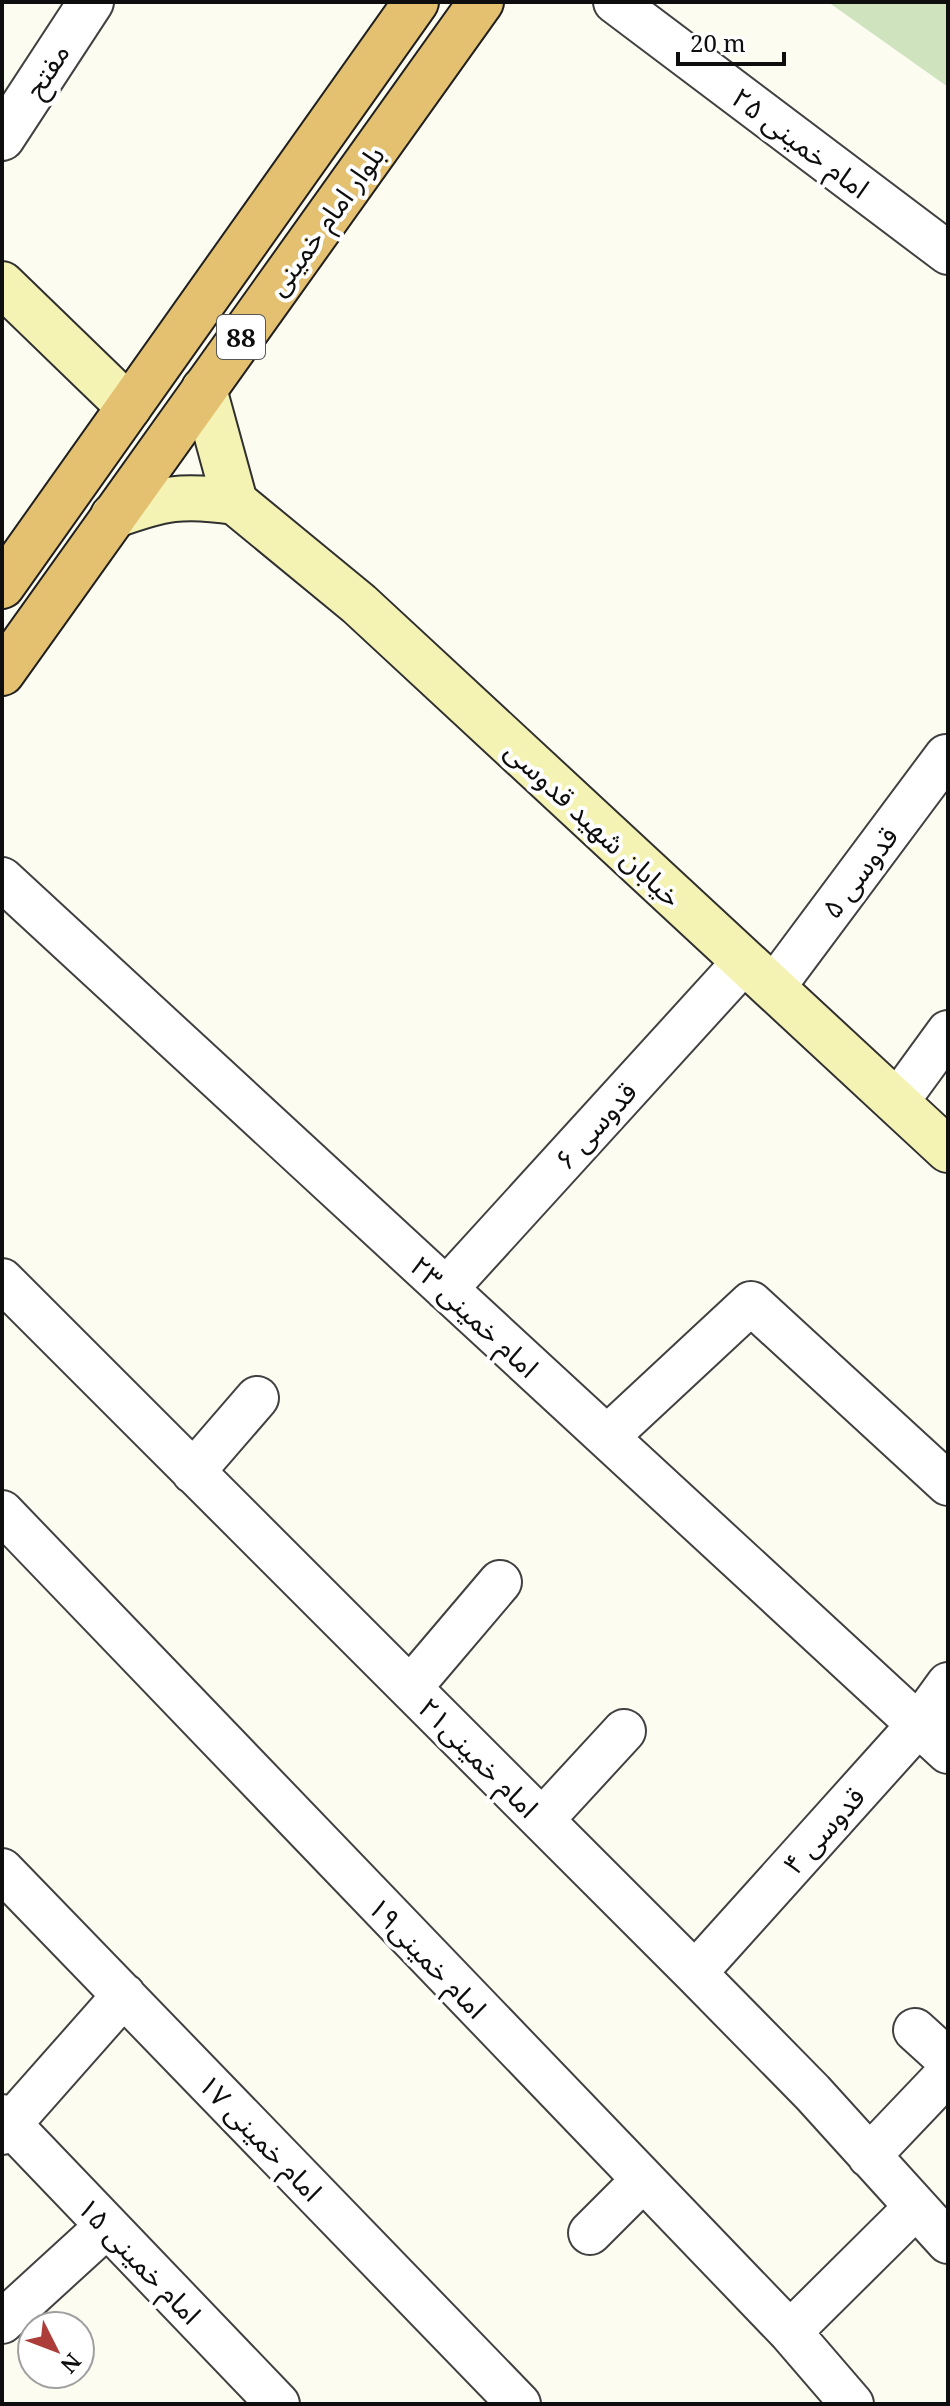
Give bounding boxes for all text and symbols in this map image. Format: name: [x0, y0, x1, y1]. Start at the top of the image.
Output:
scale bar: [678, 16, 784, 66]
text: 20 m: [690, 26, 746, 59]
street label: مفتح: [14, 36, 80, 106]
street label: امام خمینی ۲۵: [723, 78, 878, 209]
street label: بلوار امام خمینی: [258, 137, 395, 305]
road number: 88: [217, 315, 265, 359]
street label: خیابان شهید قدوسی: [497, 731, 691, 915]
street label: قدوسی ۵: [812, 818, 906, 926]
street label: قدوسی ۶: [545, 1073, 645, 1177]
street label: امام خمینی ۲۳: [400, 1247, 548, 1388]
street label: امام خمینی۲۱: [408, 1689, 547, 1828]
street label: قدوسی ۴: [773, 1778, 873, 1882]
street label: امام خمینی۱۹: [358, 1888, 496, 2028]
street label: امام خمینی ۱۷: [189, 2065, 331, 2211]
street label: امام خمینی ۱۵: [68, 2188, 210, 2334]
north arrow: [16, 2310, 96, 2390]
text: N: [55, 2348, 89, 2381]

